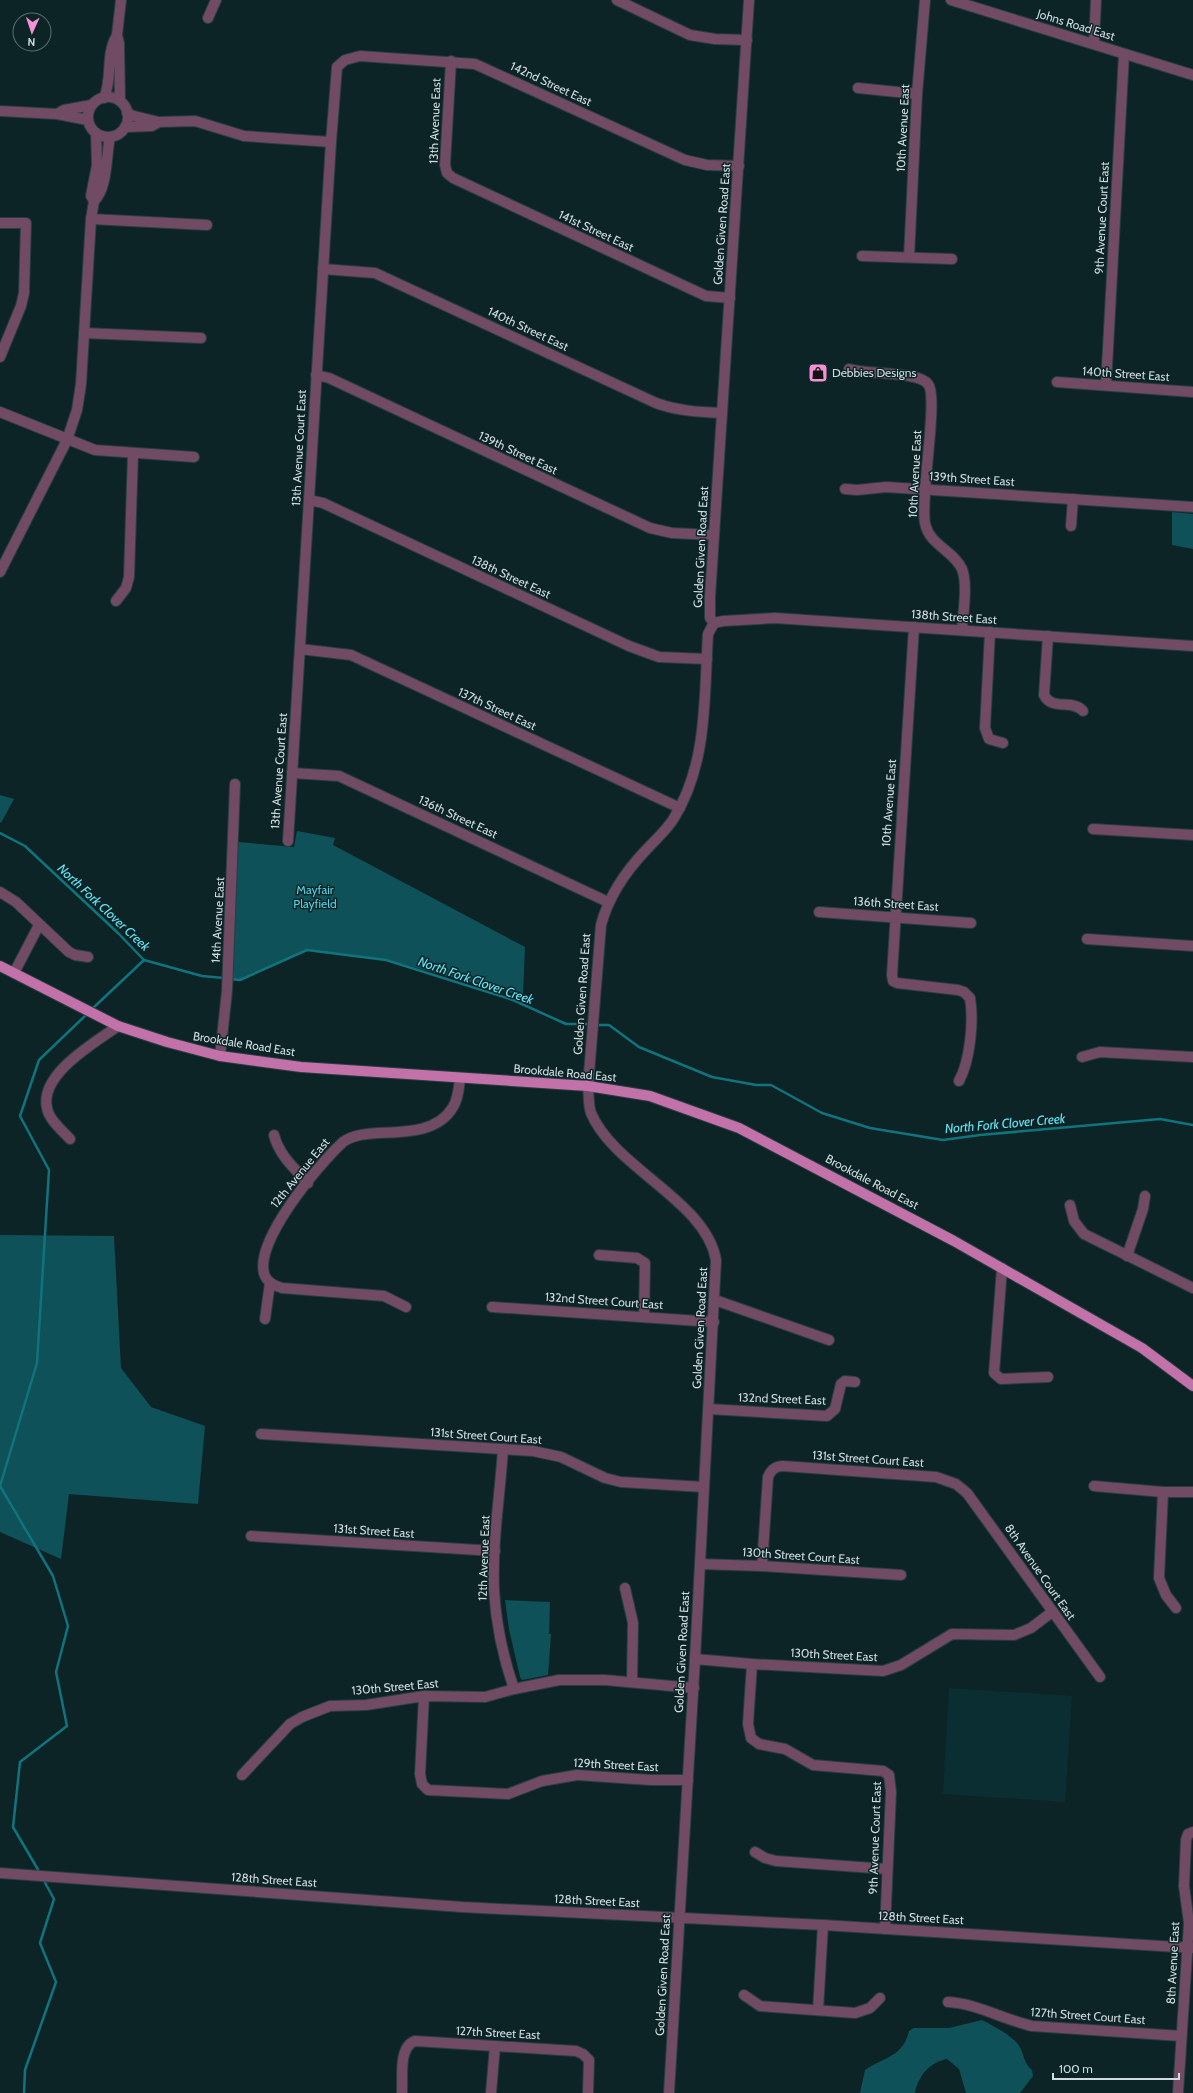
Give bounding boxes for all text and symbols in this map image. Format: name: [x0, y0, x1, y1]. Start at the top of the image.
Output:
street label: Johns Road East: [1034, 5, 1117, 43]
north arrow: [12, 12, 52, 52]
text: N: [27, 35, 36, 49]
street label: 142nd Street East: [508, 58, 594, 109]
street label: 13th Avenue East: [426, 78, 443, 164]
street label: 10th Avenue East: [893, 84, 912, 172]
street label: 9th Avenue Court East: [1091, 161, 1112, 275]
street label: Golden Given Road East: [710, 163, 733, 285]
street label: 141st Street East: [556, 207, 636, 255]
street label: 140th Street East: [485, 303, 571, 354]
shop icon: Debbies Designs: [807, 362, 829, 384]
street label: 140th Street East: [1082, 363, 1170, 384]
place label: Debbies Designs: [832, 365, 916, 380]
street label: 13th Avenue Court East: [288, 389, 309, 507]
street label: 139th Street East: [476, 428, 560, 477]
street label: 10th Avenue East: [905, 430, 924, 518]
street label: 139th Street East: [929, 468, 1015, 489]
street label: Golden Given Road East: [690, 486, 711, 608]
street label: 138th Street East: [469, 552, 553, 601]
street label: 138th Street East: [911, 606, 997, 627]
street label: 137th Street East: [456, 684, 539, 733]
street label: 13th Avenue Court East: [267, 712, 290, 830]
street label: 10th Avenue East: [878, 759, 899, 847]
street label: 136th Street East: [416, 792, 500, 841]
water label: North Fork Clover Creek: [54, 860, 154, 954]
street label: 14th Avenue East: [208, 876, 227, 963]
park label: Mayfair Playfield: [293, 882, 337, 911]
street label: 136th Street East: [853, 893, 939, 914]
street label: Golden Given Road East: [570, 933, 593, 1055]
water label: North Fork Clover Creek: [416, 953, 536, 1007]
street label: Brookdale Road East: [192, 1028, 296, 1059]
street label: Brookdale Road East: [513, 1061, 617, 1084]
water label: North Fork Clover Creek: [944, 1110, 1066, 1136]
street label: 12th Avenue East: [267, 1135, 332, 1211]
street label: Brookdale Road East: [823, 1151, 921, 1212]
street label: Golden Given Road East: [689, 1267, 710, 1389]
street label: 132nd Street Court East: [544, 1289, 664, 1312]
street label: 132nd Street East: [738, 1389, 826, 1408]
street label: 131st Street Court East: [430, 1424, 542, 1447]
street label: 131st Street Court East: [812, 1447, 924, 1470]
street label: 12th Avenue East: [475, 1515, 492, 1601]
street label: 131st Street East: [333, 1520, 415, 1541]
street label: 8th Avenue Court East: [1002, 1521, 1079, 1622]
street label: 130th Street Court East: [742, 1544, 860, 1567]
street label: Golden Given Road East: [671, 1591, 692, 1713]
street label: 130th Street East: [790, 1645, 878, 1664]
street label: 130th Street East: [351, 1675, 439, 1698]
street label: 129th Street East: [573, 1755, 659, 1774]
street label: 9th Avenue Court East: [865, 1781, 884, 1895]
street label: 128th Street East: [231, 1869, 317, 1890]
street label: 128th Street East: [554, 1891, 640, 1910]
street label: 128th Street East: [878, 1908, 964, 1927]
street label: Golden Given Road East: [652, 1914, 673, 2036]
street label: 8th Avenue East: [1163, 1921, 1182, 2005]
street label: 127th Street Court East: [1030, 2004, 1146, 2027]
street label: 127th Street East: [455, 2023, 541, 2042]
scale bar: [1053, 2055, 1179, 2081]
text: 100 m: [1059, 2061, 1093, 2076]

